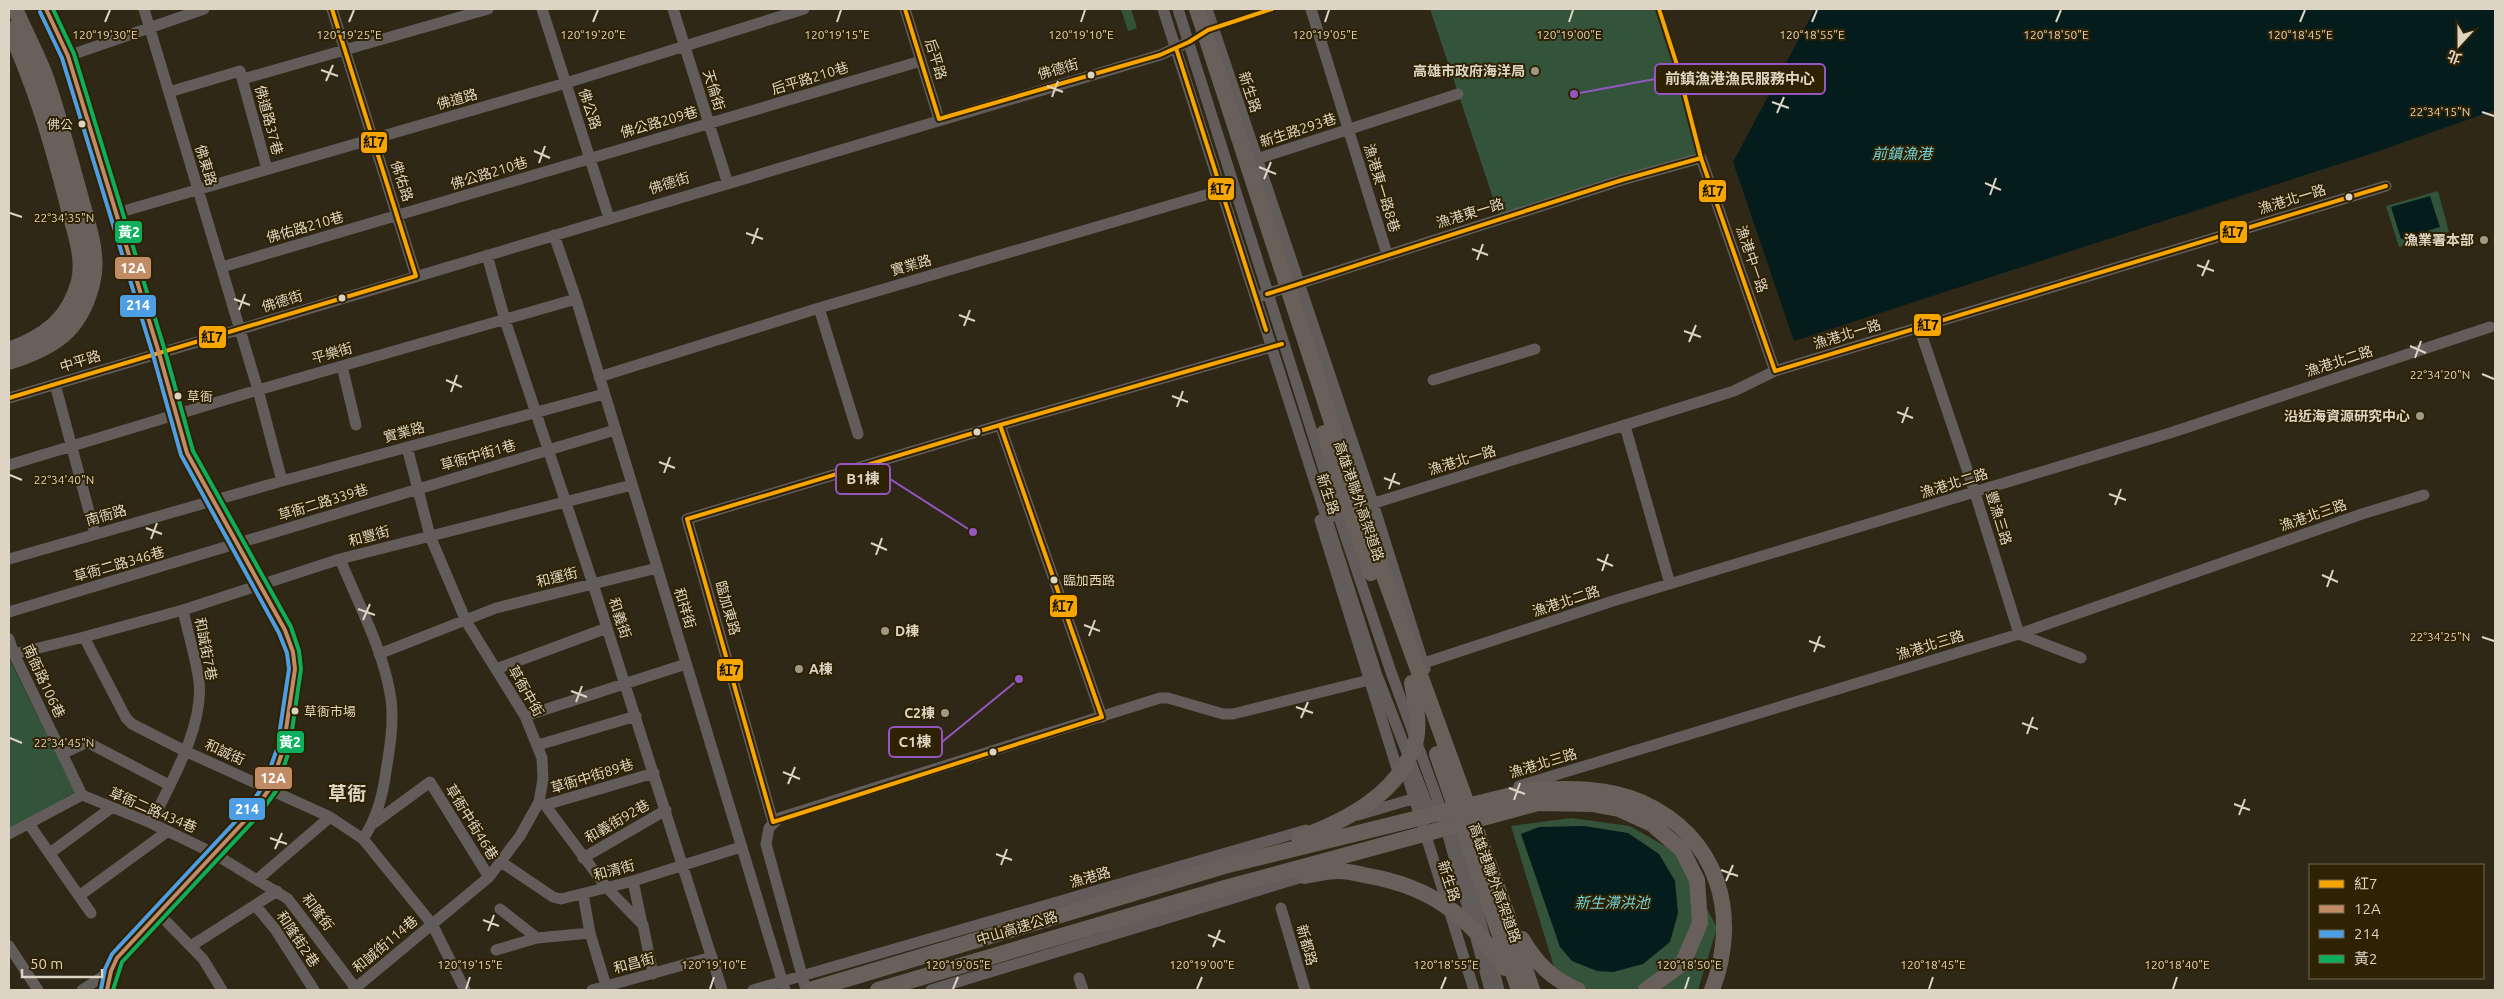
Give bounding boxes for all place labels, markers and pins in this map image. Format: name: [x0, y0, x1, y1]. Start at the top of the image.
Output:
place label: 高雄市政府海洋局: [1413, 63, 1525, 79]
callout: 前鎮漁港漁民服務中心: [1655, 64, 1825, 94]
marker: 高雄市政府海洋局: [1529, 65, 1541, 77]
unlabelled marker: [1086, 70, 1096, 80]
place label: 佛公: [47, 117, 73, 131]
marker: 佛公: [77, 119, 87, 129]
unlabelled marker: [2344, 192, 2354, 202]
place label: 漁業署本部: [2404, 232, 2474, 248]
marker: 漁業署本部: [2478, 234, 2490, 246]
unlabelled marker: [337, 293, 347, 303]
place label: 草衙: [187, 389, 213, 403]
marker: 草衙: [173, 391, 183, 401]
place label: 沿近海資源研究中心: [2284, 408, 2410, 424]
marker: 沿近海資源研究中心: [2414, 410, 2426, 422]
unlabelled marker: [972, 427, 982, 437]
callout: B1棟: [836, 464, 890, 494]
place label: 臨加西路: [1063, 573, 1115, 587]
marker: 臨加西路: [1049, 575, 1059, 585]
place label: D棟: [895, 623, 919, 639]
marker: D棟: [879, 625, 891, 637]
place label: A棟: [809, 661, 833, 677]
marker: A棟: [793, 663, 805, 675]
place label: 草衙市場: [304, 704, 356, 718]
place label: C2棟: [904, 705, 935, 721]
marker: 草衙市場: [290, 706, 300, 716]
marker: C2棟: [939, 707, 951, 719]
callout: C1棟: [889, 727, 942, 757]
unlabelled marker: [988, 747, 998, 757]

